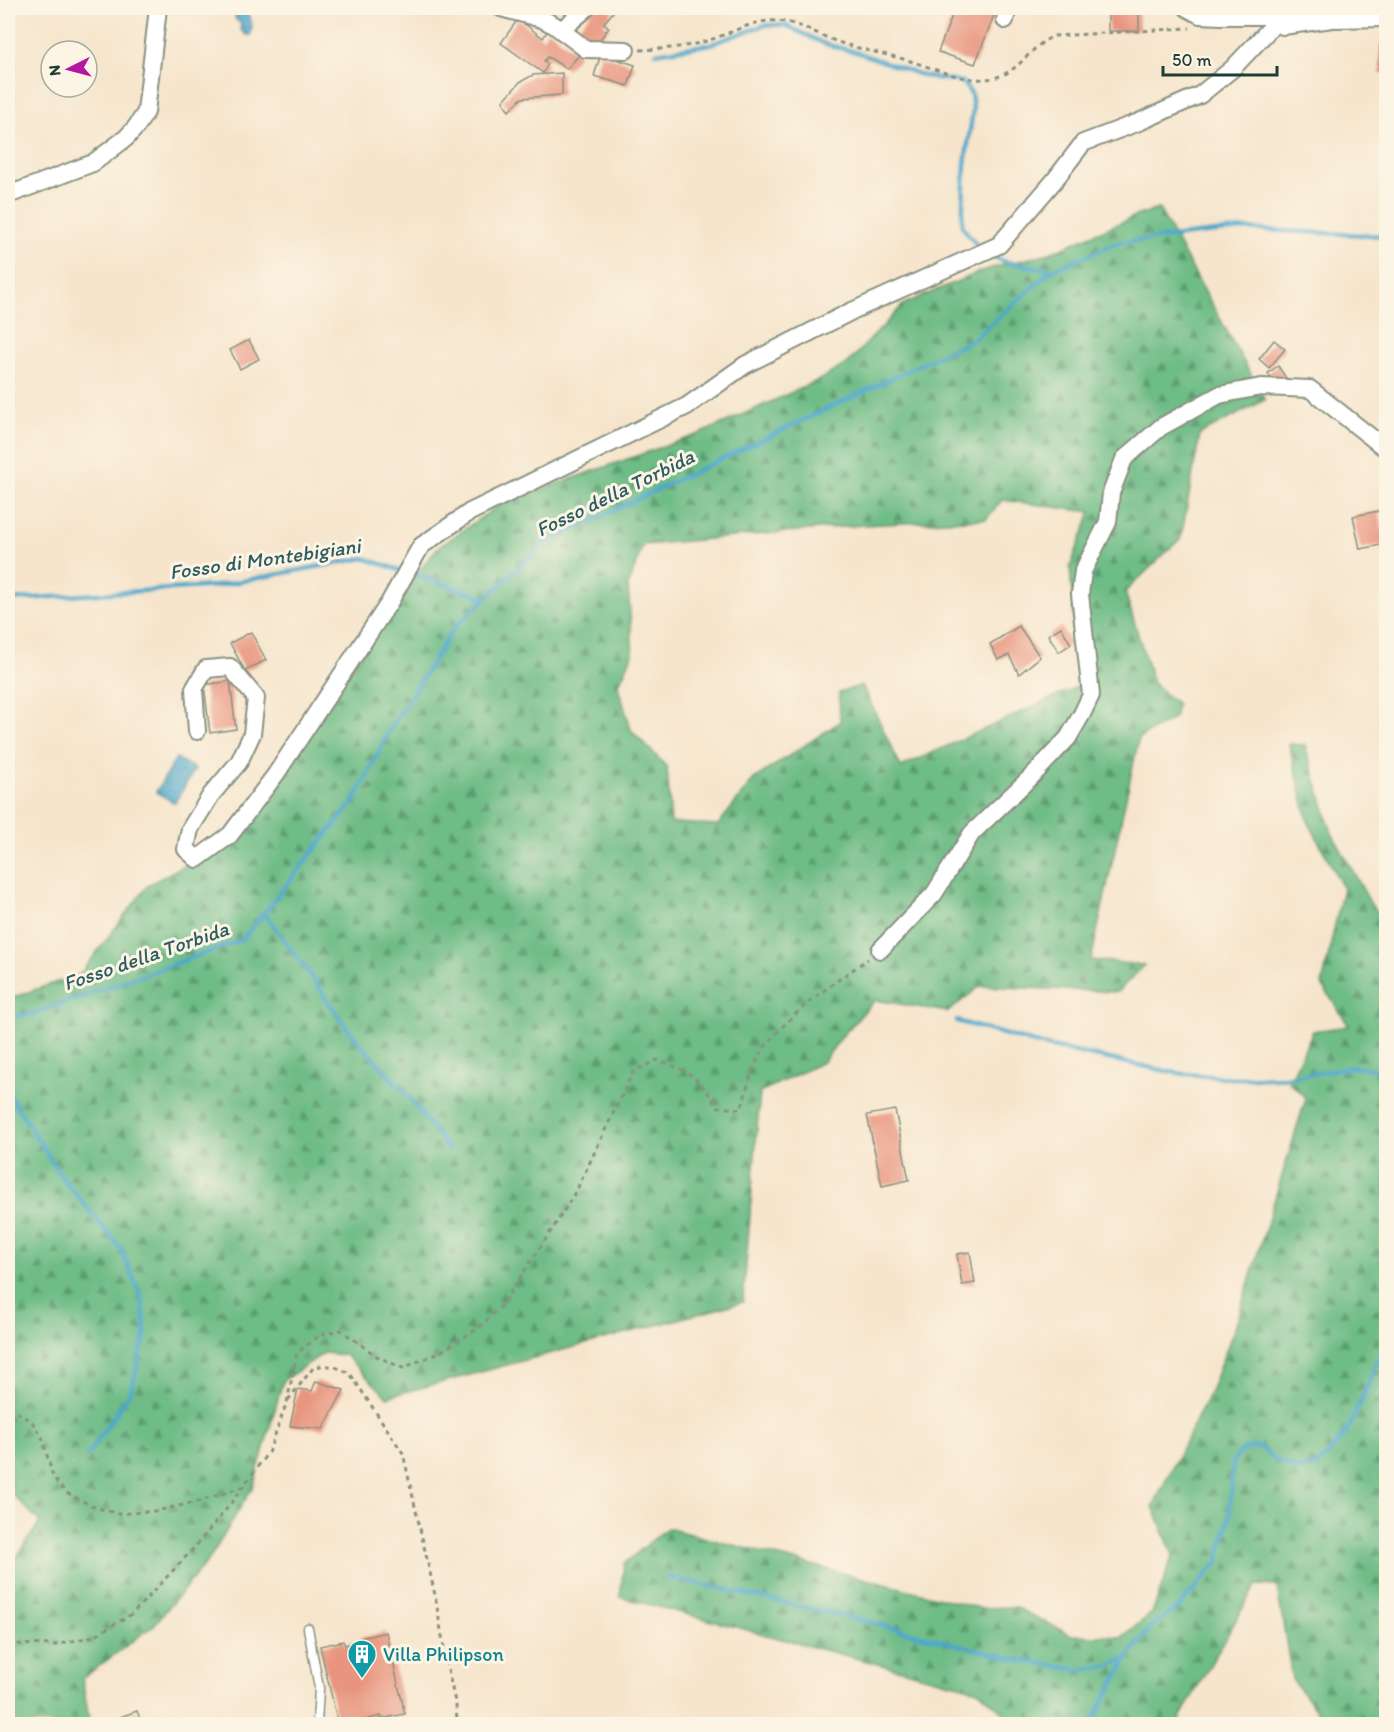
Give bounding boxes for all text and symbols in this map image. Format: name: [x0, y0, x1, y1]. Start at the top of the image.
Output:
north arrow: [39, 39, 99, 99]
scale bar: [1163, 39, 1277, 77]
text: 50 m: [1172, 49, 1212, 71]
text: N: [45, 64, 65, 77]
water label: Fosso della Torbida: [531, 443, 698, 542]
water label: Fosso di Montebigiani: [168, 532, 365, 584]
water label: Fosso della Torbida: [60, 915, 232, 996]
building icon: Villa Philipson: [346, 1638, 378, 1680]
place label: Villa Philipson: [383, 1642, 504, 1666]

